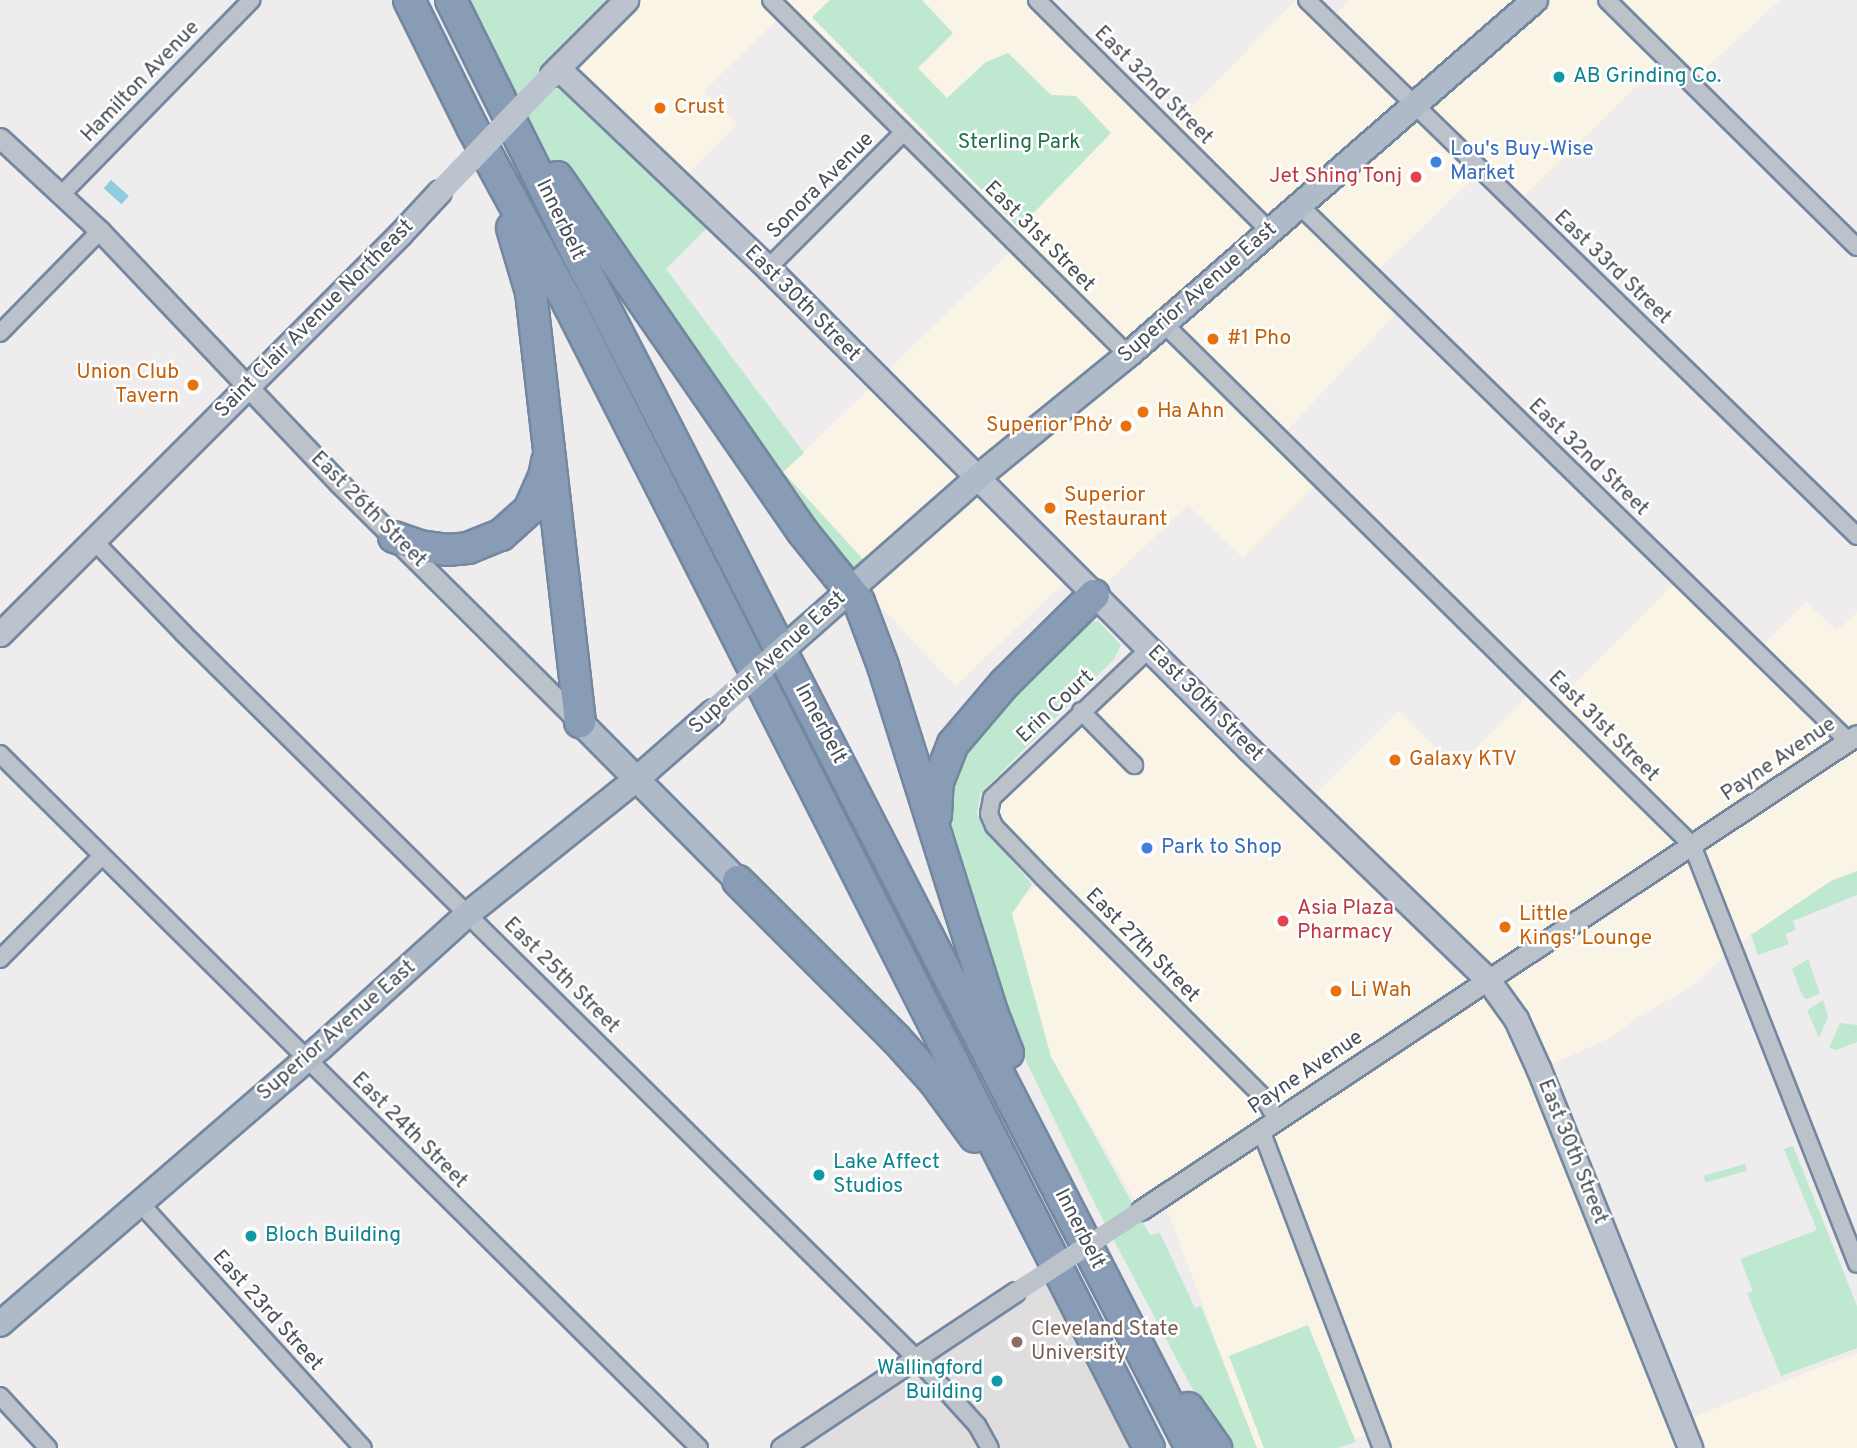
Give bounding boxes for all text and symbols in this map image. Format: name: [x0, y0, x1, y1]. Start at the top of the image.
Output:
street label: Hamilton Avenue: [76, 16, 206, 148]
street label: East 32nd Street: [1088, 21, 1218, 151]
place label: AB Grinding Co.: [1573, 64, 1722, 90]
marker: AB Grinding Co.: [1551, 69, 1567, 85]
place label: Crust: [674, 95, 725, 121]
marker: Crust: [652, 100, 668, 116]
street label: Sonora Avenue: [762, 127, 880, 245]
park label: Sterling Park: [958, 130, 1080, 156]
place label: Lou's Buy-Wise Market: [1450, 137, 1593, 187]
marker: Lou's Buy-Wise Market: [1428, 154, 1444, 170]
place label: Jet Shing Tonj: [1268, 164, 1402, 190]
marker: Jet Shing Tonj: [1408, 169, 1424, 185]
street label: Innerbelt: [530, 176, 590, 264]
street label: East 31st Street: [978, 176, 1100, 298]
street label: East 33rd Street: [1548, 206, 1676, 330]
street label: Saint Clair Avenue Northeast: [210, 214, 420, 424]
street label: Superior Avenue East: [1113, 217, 1283, 369]
street label: East 30th Street: [739, 241, 865, 367]
place label: #1 Pho: [1227, 326, 1291, 352]
marker: #1 Pho: [1205, 331, 1221, 347]
place label: Union Club Tavern: [76, 360, 179, 410]
marker: Union Club Tavern: [185, 377, 201, 393]
street label: East 32nd Street: [1522, 394, 1654, 522]
place label: Ha Ahn: [1157, 399, 1225, 425]
marker: Ha Ahn: [1135, 404, 1151, 420]
place label: Superior Phở: [986, 413, 1112, 439]
marker: Superior Phở: [1118, 418, 1134, 434]
street label: East 26th Street: [305, 447, 431, 573]
place label: Superior Restaurant: [1064, 483, 1167, 533]
marker: Superior Restaurant: [1042, 500, 1058, 516]
street label: Superior Avenue East: [684, 586, 852, 740]
street label: East 30th Street: [1142, 641, 1268, 767]
street label: Erin Court: [1012, 665, 1100, 749]
street label: East 31st Street: [1542, 666, 1664, 788]
street label: Innerbelt: [789, 680, 851, 768]
street label: Payne Avenue: [1717, 712, 1841, 808]
place label: Galaxy KTV: [1409, 747, 1517, 773]
marker: Galaxy KTV: [1387, 752, 1403, 768]
place label: Park to Shop: [1161, 835, 1282, 861]
marker: Park to Shop: [1139, 840, 1155, 856]
street label: East 27th Street: [1080, 884, 1204, 1008]
place label: Asia Plaza Pharmacy: [1297, 896, 1394, 946]
place label: Little Kings' Lounge: [1519, 902, 1652, 952]
street label: East 25th Street: [498, 913, 624, 1039]
marker: Asia Plaza Pharmacy: [1275, 913, 1291, 929]
marker: Little Kings' Lounge: [1497, 919, 1513, 935]
street label: Superior Avenue East: [252, 955, 422, 1107]
place label: Li Wah: [1350, 978, 1412, 1004]
marker: Li Wah: [1328, 983, 1344, 999]
street label: Payne Avenue: [1244, 1025, 1368, 1121]
street label: East 24th Street: [346, 1068, 472, 1194]
street label: East 30th Street: [1531, 1076, 1613, 1228]
place label: Lake Affect Studios: [833, 1150, 941, 1200]
marker: Lake Affect Studios: [811, 1167, 827, 1183]
street label: Innerbelt: [1048, 1185, 1110, 1273]
place label: Bloch Building: [265, 1223, 401, 1249]
marker: Bloch Building: [243, 1228, 259, 1244]
street label: East 23rd Street: [206, 1245, 328, 1377]
place label: Cleveland State University: [1031, 1317, 1178, 1367]
marker: Cleveland State University: [1009, 1334, 1025, 1350]
place label: Wallingford Building: [877, 1356, 983, 1406]
marker: Wallingford Building: [989, 1373, 1005, 1389]

